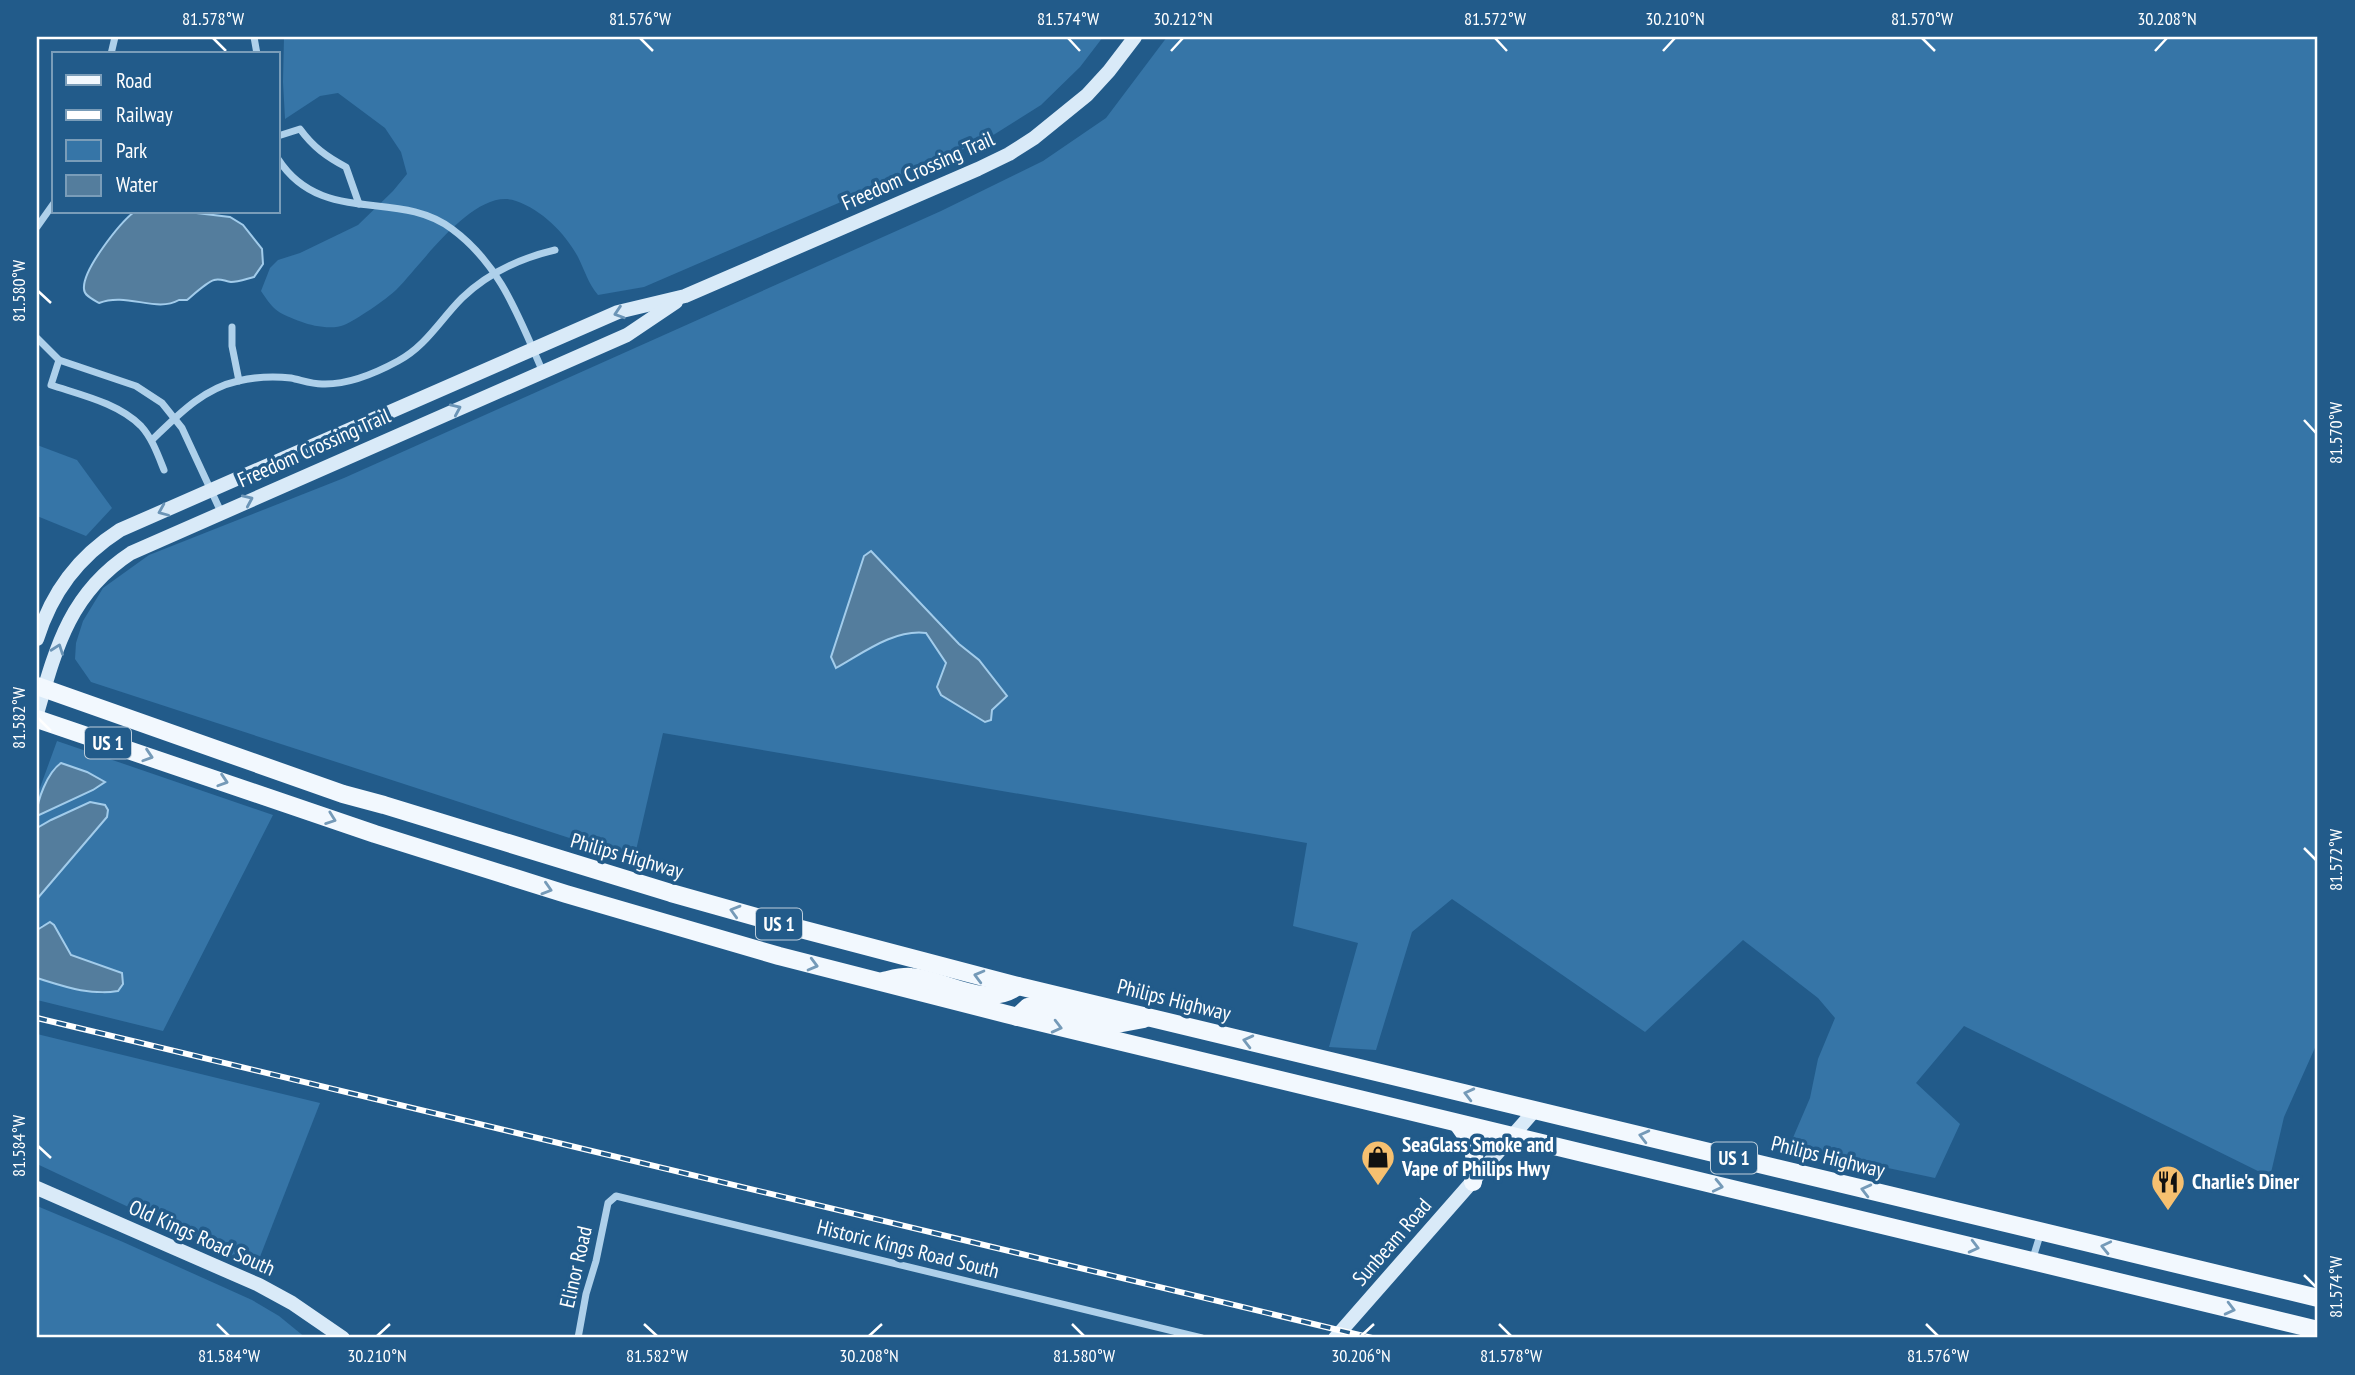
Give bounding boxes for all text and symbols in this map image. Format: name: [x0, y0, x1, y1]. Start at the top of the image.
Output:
text: 81.578°W: [182, 7, 244, 30]
text: 81.576°W: [609, 7, 671, 30]
text: 81.574°W: [1037, 7, 1099, 30]
text: 30.212°N: [1153, 7, 1213, 30]
text: 81.572°W: [1464, 7, 1526, 30]
text: 30.210°N: [1645, 7, 1705, 30]
text: 81.570°W: [1891, 7, 1953, 30]
text: 30.208°N: [2137, 7, 2197, 30]
legend: [52, 52, 280, 214]
text: Road: [116, 67, 152, 94]
text: Railway: [116, 101, 173, 128]
street label: Freedom Crossing Trail: [837, 125, 998, 216]
text: Park: [116, 137, 147, 164]
text: Water: [116, 171, 158, 198]
text: 81.580°W: [7, 260, 30, 322]
one-way arrow: [613, 305, 625, 319]
street label: Freedom Crossing Trail: [233, 402, 394, 493]
text: 81.570°W: [2324, 402, 2347, 464]
one-way arrow: [449, 403, 461, 417]
one-way arrow: [240, 494, 253, 508]
one-way arrow: [157, 503, 170, 517]
one-way arrow: [50, 644, 64, 656]
text: 81.582°W: [7, 687, 30, 749]
road number: US 1: [85, 728, 131, 758]
one-way arrow: [141, 748, 154, 762]
one-way arrow: [217, 773, 229, 787]
one-way arrow: [324, 811, 336, 825]
street label: Philips Highway: [568, 827, 687, 885]
text: 81.572°W: [2324, 829, 2347, 891]
one-way arrow: [541, 880, 553, 895]
one-way arrow: [730, 905, 742, 920]
road number: US 1: [756, 908, 802, 940]
one-way arrow: [807, 957, 819, 971]
one-way arrow: [973, 970, 985, 984]
street label: Philips Highway: [1114, 972, 1234, 1027]
one-way arrow: [1051, 1019, 1063, 1033]
one-way arrow: [1242, 1035, 1254, 1049]
one-way arrow: [1463, 1088, 1475, 1102]
text: 81.584°W: [7, 1115, 30, 1177]
street label: Philips Highway: [1768, 1129, 1888, 1184]
one-way arrow: [1638, 1130, 1650, 1145]
place label: SeaGlass Smoke and Vape of Philips Hwy: [1401, 1131, 1554, 1182]
shop icon: SeaGlass Smoke and Vape of Philips Hwy: [1359, 1138, 1397, 1187]
road number: US 1: [1711, 1142, 1757, 1174]
restaurant icon: Charlie's Diner: [2149, 1163, 2187, 1212]
place label: Charlie's Diner: [2192, 1168, 2300, 1195]
one-way arrow: [1712, 1178, 1724, 1192]
one-way arrow: [1860, 1184, 1872, 1198]
street label: Sunbeam Road: [1346, 1192, 1437, 1291]
street label: Old Kings Road South: [125, 1193, 279, 1282]
street label: Historic Kings Road South: [814, 1213, 1002, 1284]
street label: Elinor Road: [553, 1224, 598, 1310]
one-way arrow: [1967, 1239, 1979, 1253]
one-way arrow: [2100, 1241, 2112, 1255]
text: 81.574°W: [2324, 1256, 2347, 1318]
one-way arrow: [2224, 1301, 2236, 1315]
text: 81.584°W: [198, 1344, 260, 1367]
text: 30.210°N: [347, 1344, 407, 1367]
text: 81.582°W: [626, 1344, 688, 1367]
text: 30.208°N: [839, 1344, 899, 1367]
text: 81.580°W: [1053, 1344, 1115, 1367]
text: 30.206°N: [1331, 1344, 1391, 1367]
text: 81.578°W: [1480, 1344, 1542, 1367]
text: 81.576°W: [1907, 1344, 1969, 1367]

